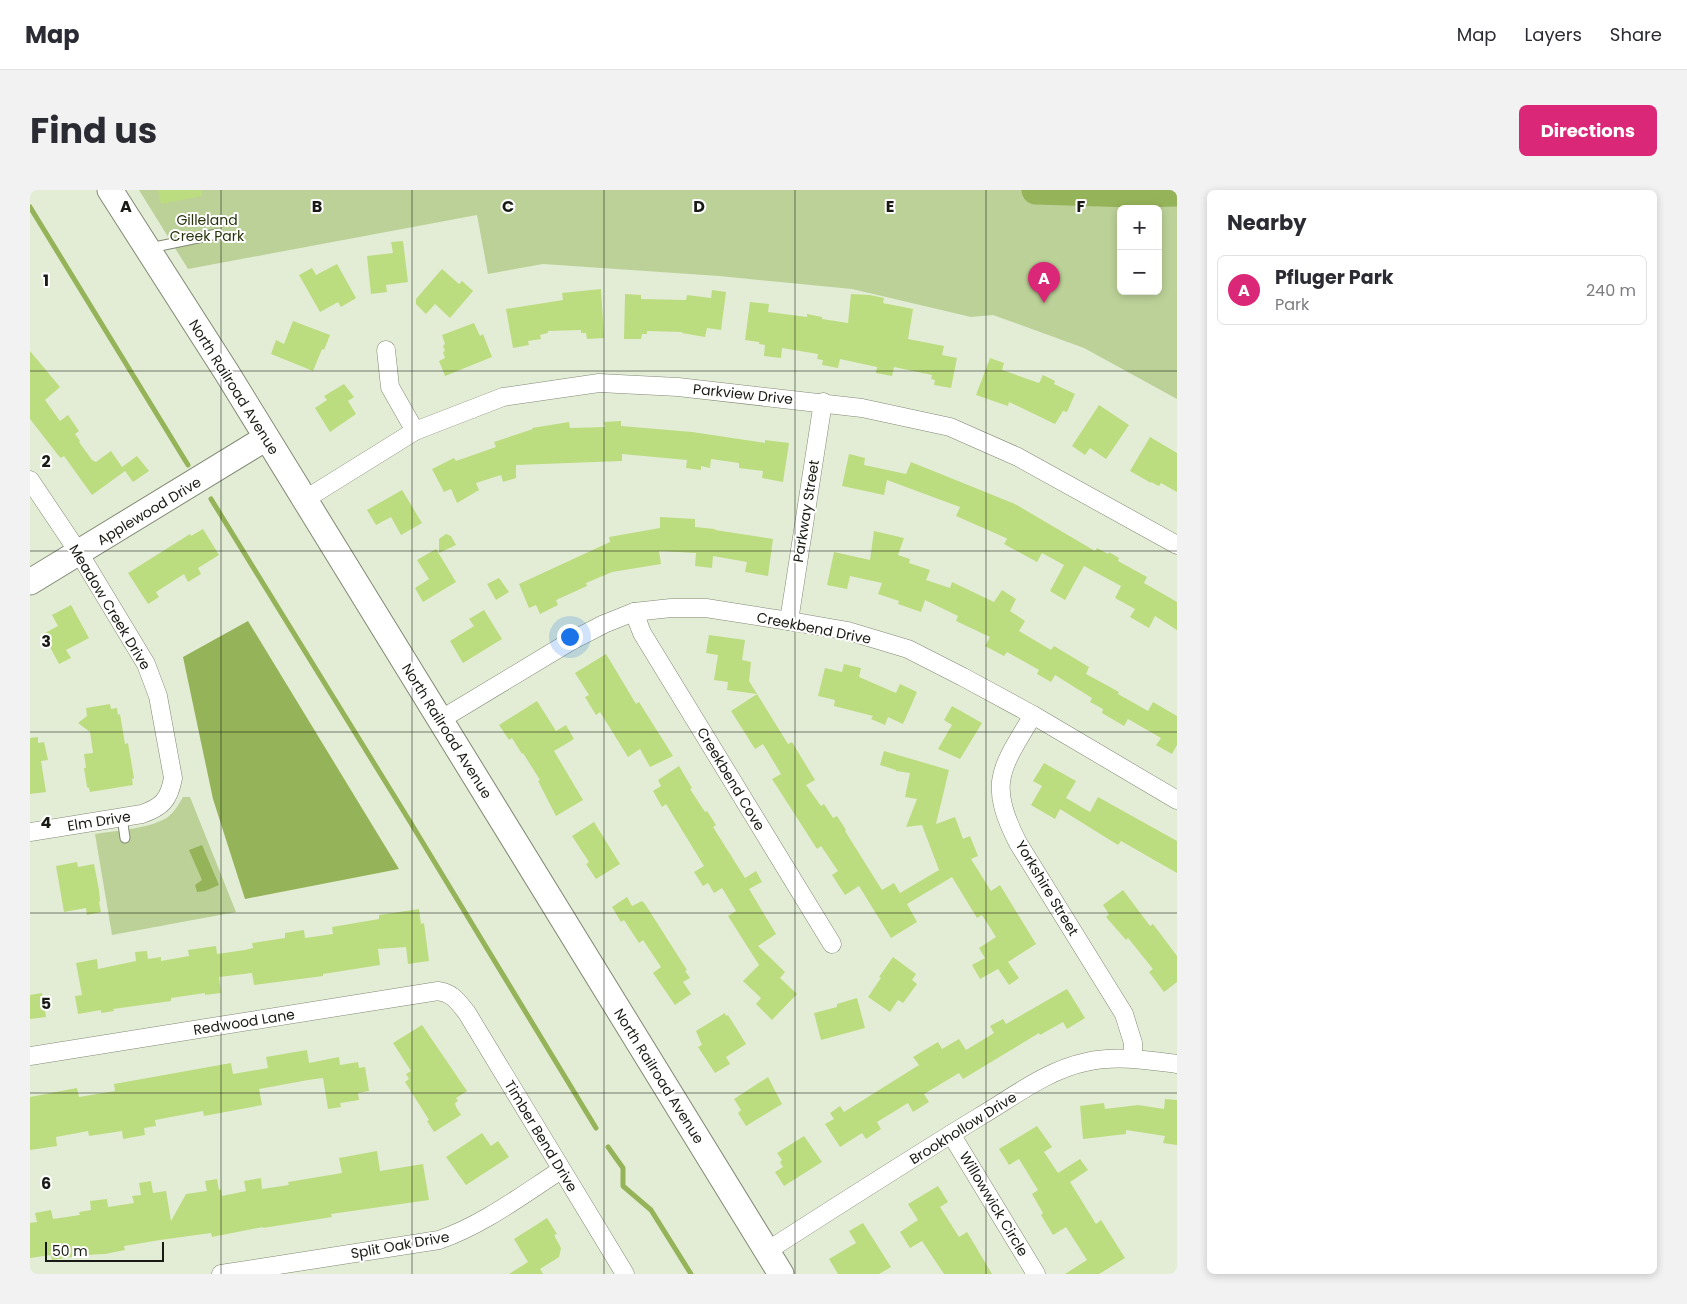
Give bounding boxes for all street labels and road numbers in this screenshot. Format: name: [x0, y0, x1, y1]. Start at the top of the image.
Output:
street label: North Railroad Avenue: [184, 316, 284, 459]
street label: Parkview Drive: [692, 379, 794, 409]
street label: Parkway Street: [788, 458, 824, 564]
street label: Applewood Drive: [93, 472, 205, 550]
street label: Meadow Creek Drive: [65, 540, 156, 674]
street label: Creekbend Drive: [755, 607, 873, 649]
street label: North Railroad Avenue: [397, 660, 497, 803]
street label: Creekbend Cove: [692, 724, 770, 835]
street label: Elm Drive: [66, 806, 132, 836]
street label: Yorkshire Street: [1011, 837, 1083, 939]
street label: Redwood Lane: [192, 1004, 296, 1040]
street label: North Railroad Avenue: [609, 1005, 709, 1148]
street label: Timber Bend Drive: [500, 1076, 582, 1196]
street label: Brookhollow Drive: [906, 1087, 1021, 1169]
street label: Willowwick Circle: [955, 1148, 1033, 1260]
street label: Split Oak Drive: [349, 1226, 451, 1264]

